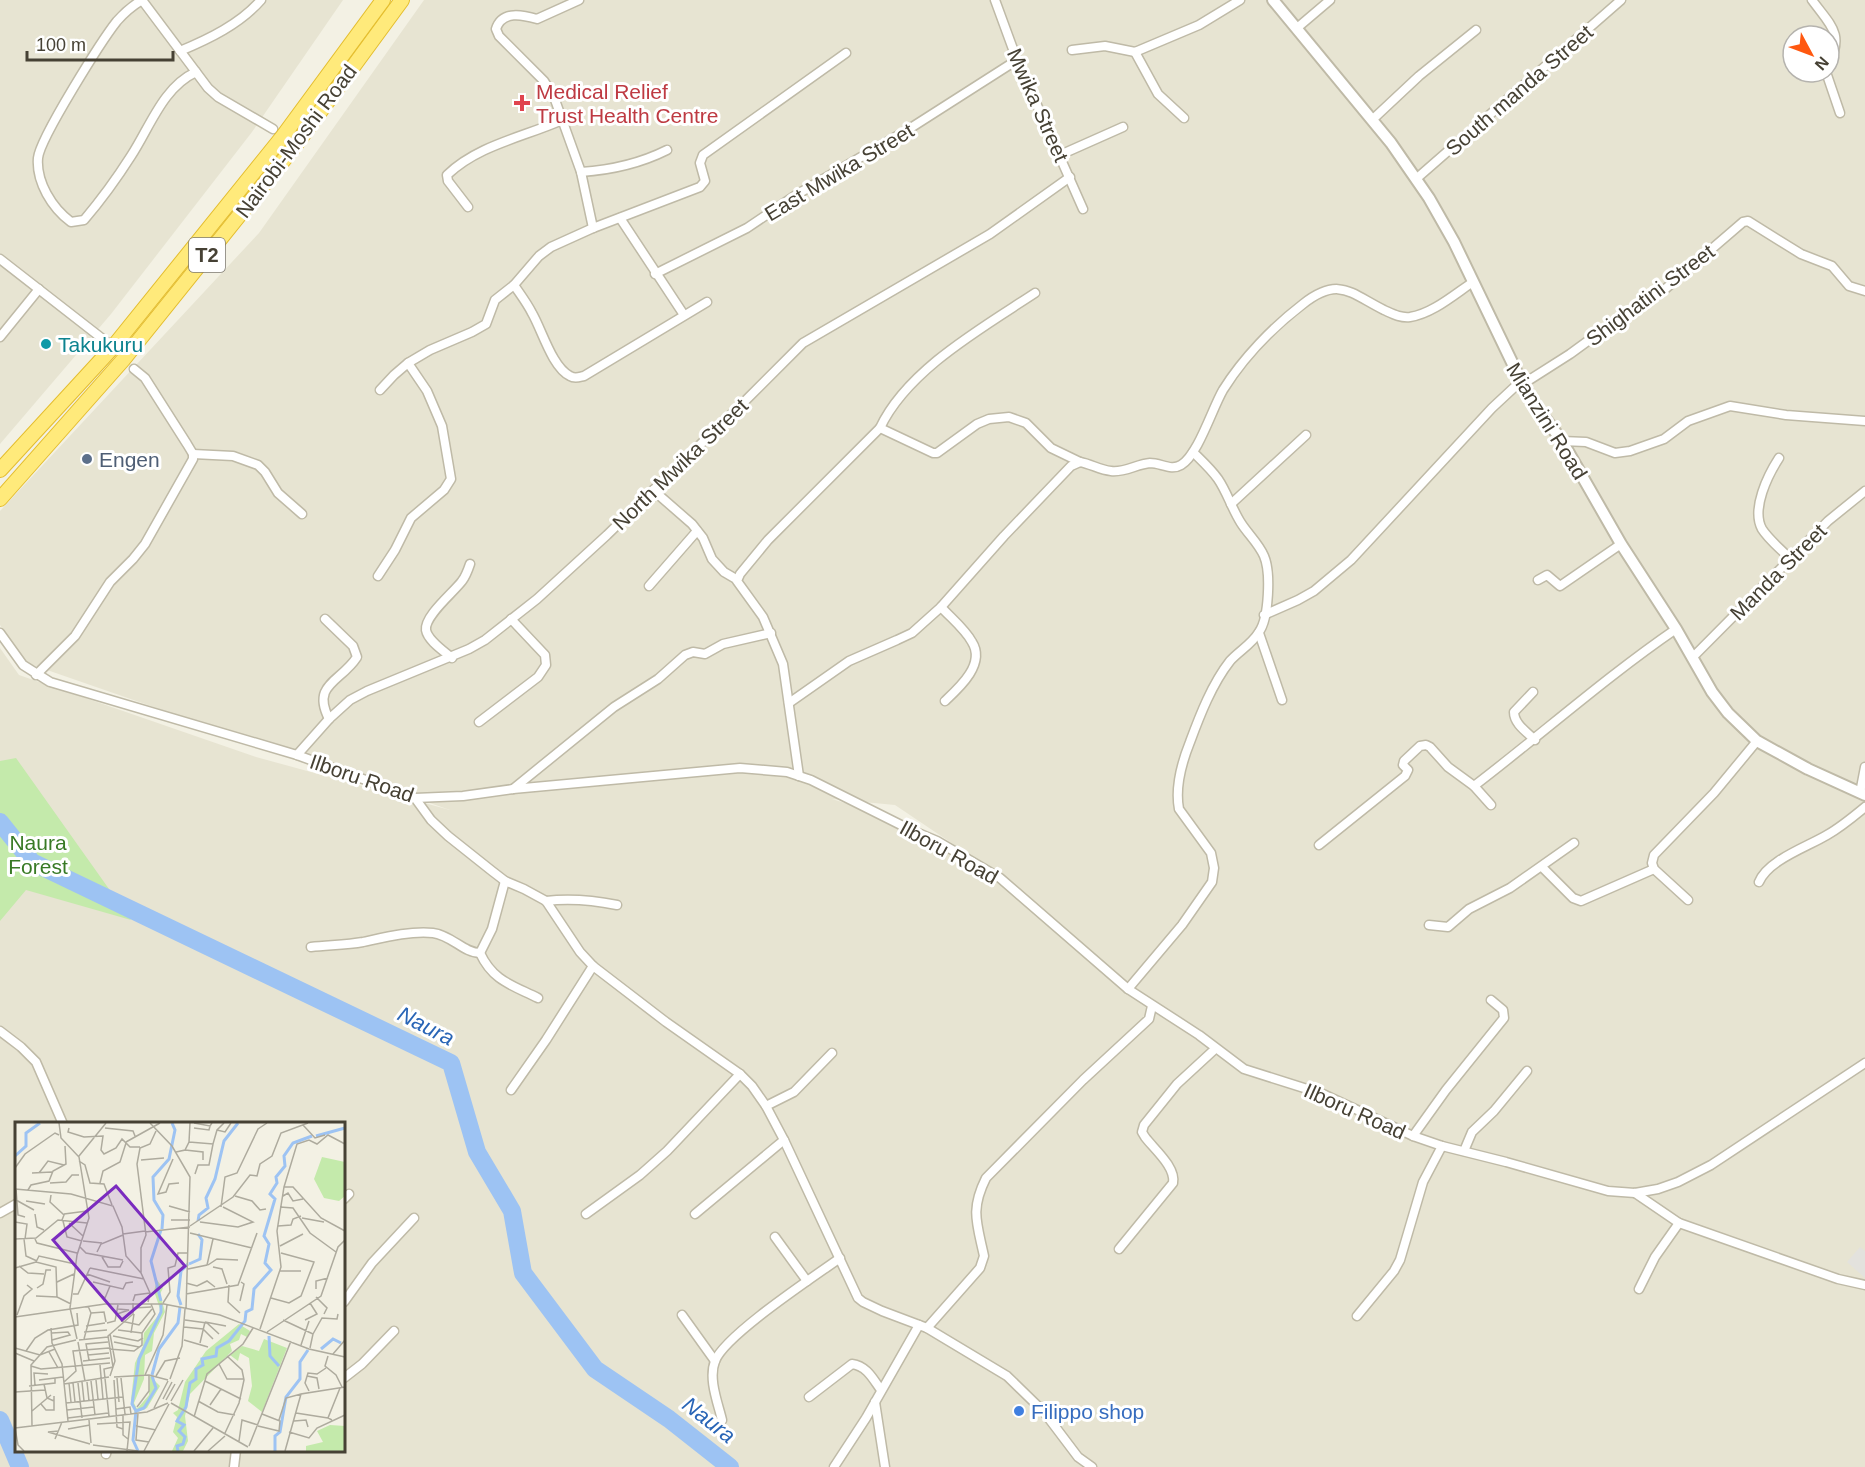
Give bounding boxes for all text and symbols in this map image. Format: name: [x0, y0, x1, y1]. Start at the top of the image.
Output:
street label: South manda Street: [1441, 20, 1597, 160]
scale bar: [27, 24, 172, 62]
north arrow: [1781, 24, 1841, 84]
text: 100 m: [36, 35, 86, 55]
street label: Mwika Street: [1003, 45, 1073, 165]
text: N: [1812, 54, 1832, 73]
street label: Nairobi-Moshi Road: [231, 60, 361, 222]
place label: Medical Relief Trust Health Centre: [536, 80, 718, 127]
marker: Medical Relief Trust Health Centre: [513, 94, 531, 112]
street label: East Mwika Street: [761, 118, 918, 225]
road number: T2: [189, 238, 225, 272]
street label: Shighatini Street: [1582, 239, 1719, 351]
place label: Takukuru: [58, 333, 143, 356]
marker: Takukuru: [39, 337, 53, 351]
street label: Mianzini Road: [1502, 358, 1592, 484]
street label: North Mwika Street: [608, 394, 752, 534]
place label: Engen: [99, 448, 160, 471]
marker: Engen: [80, 452, 94, 466]
street label: Manda Street: [1725, 519, 1831, 625]
street label: Ilboru Road: [307, 749, 417, 807]
street label: Ilboru Road: [896, 816, 1002, 888]
park label: Naura Forest: [8, 831, 68, 878]
water label: Naura: [394, 1001, 458, 1051]
street label: Ilboru Road: [1301, 1078, 1409, 1144]
inset map: [15, 1122, 345, 1452]
water label: Naura: [678, 1392, 740, 1448]
place label: Filippo shop: [1031, 1400, 1144, 1423]
marker: Filippo shop: [1012, 1404, 1026, 1418]

